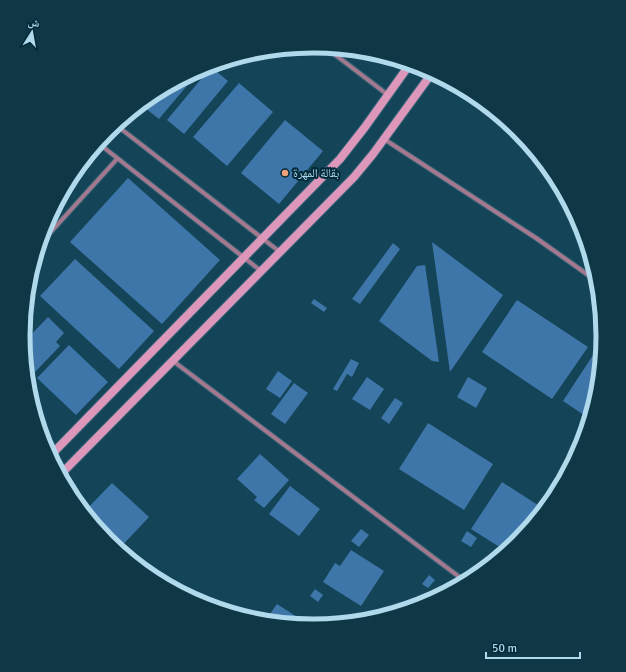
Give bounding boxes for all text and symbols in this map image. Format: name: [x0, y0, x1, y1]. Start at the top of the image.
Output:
north arrow: [12, 12, 52, 52]
text: ش: [27, 15, 41, 31]
place label: بقالة المهرة: [293, 166, 339, 181]
marker: بقالة المهرة: [280, 168, 290, 178]
scale bar: [486, 634, 580, 660]
text: 50 m: [492, 641, 517, 656]

